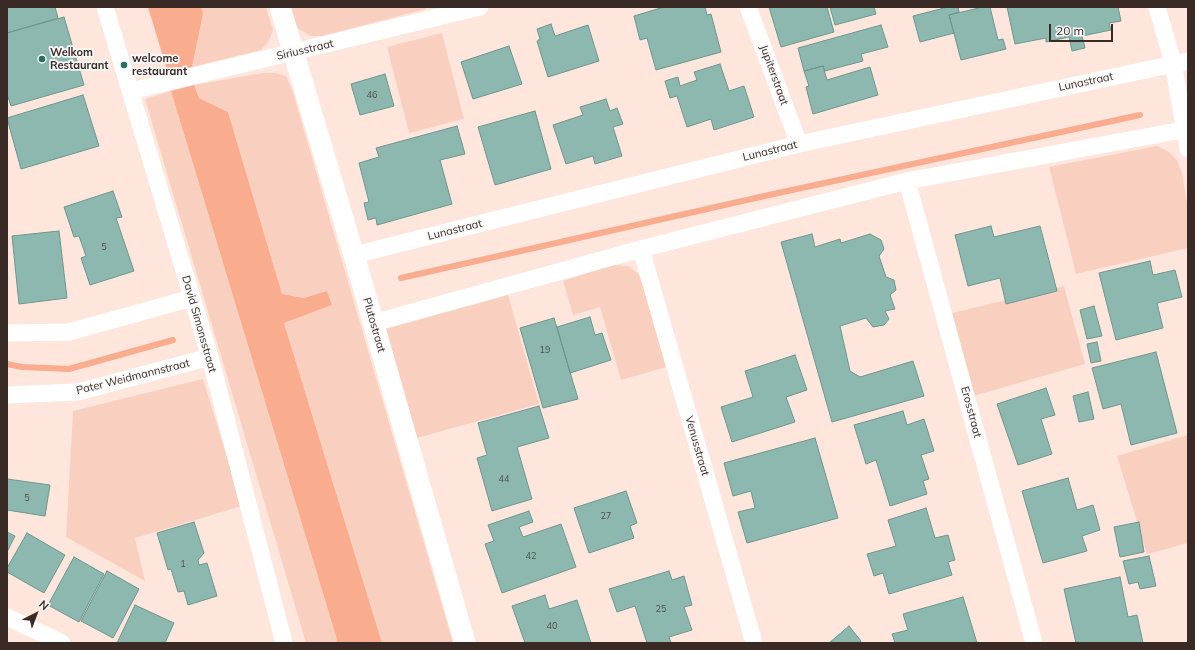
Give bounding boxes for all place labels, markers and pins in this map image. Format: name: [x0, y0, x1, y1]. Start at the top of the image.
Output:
place label: Welkom Restaurant: [50, 46, 108, 72]
place label: welcome restaurant: [132, 52, 187, 78]
marker: Welkom Restaurant: [37, 54, 47, 64]
marker: welcome restaurant: [119, 60, 129, 70]

